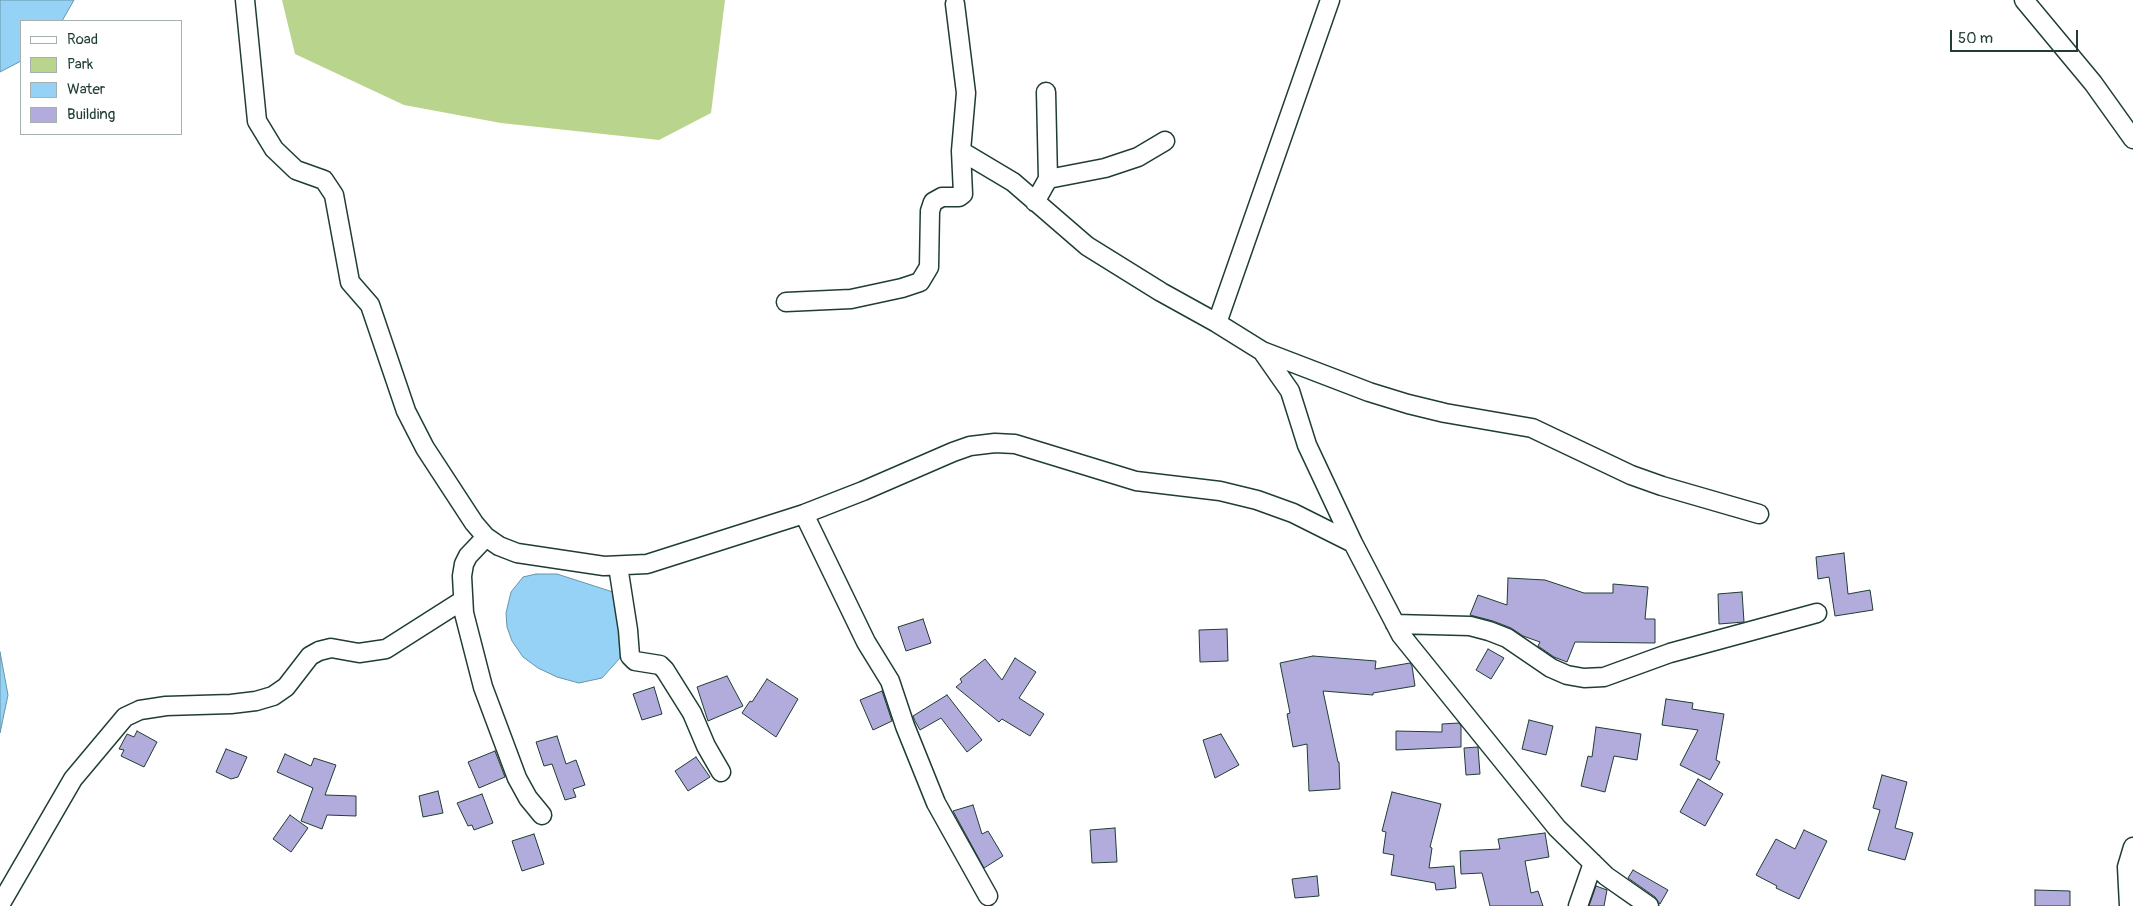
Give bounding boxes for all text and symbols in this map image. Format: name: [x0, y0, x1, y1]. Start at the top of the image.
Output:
legend: [20, 20, 182, 135]
scale bar: [1953, 20, 2080, 52]
text: 50 m: [1958, 29, 1993, 48]
text: Road: [67, 30, 98, 49]
text: Park: [67, 55, 93, 74]
text: Water: [67, 80, 105, 99]
text: Building: [67, 105, 115, 124]

